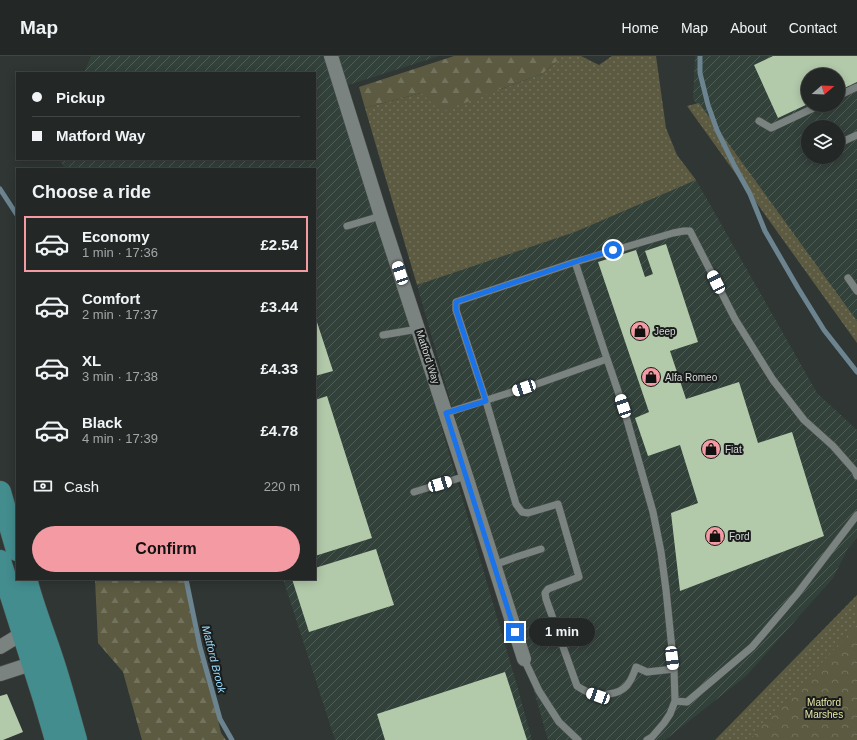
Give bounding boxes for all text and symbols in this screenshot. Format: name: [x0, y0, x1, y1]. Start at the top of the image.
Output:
text: Map: [20, 17, 58, 38]
text: Home: [622, 20, 659, 36]
text: Map: [681, 20, 708, 36]
text: About: [730, 20, 767, 36]
text: Contact: [789, 20, 837, 36]
north arrow: [801, 68, 845, 112]
map controls: [801, 68, 845, 164]
text: Pickup: [56, 89, 105, 106]
button: layers: [801, 120, 845, 164]
text: Matford Way: [56, 127, 145, 144]
text: Choose a ride: [32, 182, 151, 202]
icon: car: [34, 226, 70, 262]
text: Economy: [82, 228, 150, 245]
text: £2.54: [260, 236, 298, 253]
route start: [604, 241, 622, 259]
text: 1 min · 17:36: [82, 245, 158, 260]
car: [391, 260, 409, 286]
car: [705, 269, 727, 295]
icon: car: [34, 288, 70, 324]
text: Comfort: [82, 290, 140, 307]
text: £3.44: [260, 298, 298, 315]
text: 2 min · 17:37: [82, 307, 158, 322]
shop icon: Jeep: [629, 320, 651, 342]
place label: Jeep: [654, 326, 676, 337]
street label: Matford Way: [414, 329, 442, 385]
icon: car: [34, 350, 70, 386]
text: XL: [82, 352, 101, 369]
text: £4.33: [260, 360, 298, 377]
shop icon: Alfa Romeo: [640, 366, 662, 388]
text: 3 min · 17:38: [82, 369, 158, 384]
place label: Alfa Romeo: [665, 372, 718, 383]
car: [511, 378, 537, 398]
car: [614, 393, 632, 419]
icon: car: [34, 412, 70, 448]
text: Black: [82, 414, 122, 431]
text: £4.78: [260, 422, 298, 439]
text: 4 min · 17:39: [82, 431, 158, 446]
shop icon: Fiat: [700, 438, 722, 460]
place label: Fiat: [725, 444, 742, 455]
icon: cash: [32, 475, 54, 497]
car: [427, 475, 453, 493]
text: Cash: [64, 478, 99, 495]
text: 220 m: [264, 479, 300, 494]
shop icon: Ford: [704, 525, 726, 547]
button: Confirm: [32, 526, 300, 572]
place label: Ford: [729, 531, 750, 542]
callout: 1 min: [529, 618, 595, 646]
route end: [506, 623, 524, 641]
water label: Matford Brook: [200, 624, 228, 694]
text: 1 min: [545, 624, 579, 639]
car: [665, 645, 679, 671]
car: [585, 686, 611, 706]
park label: Matford Marshes: [805, 697, 843, 720]

